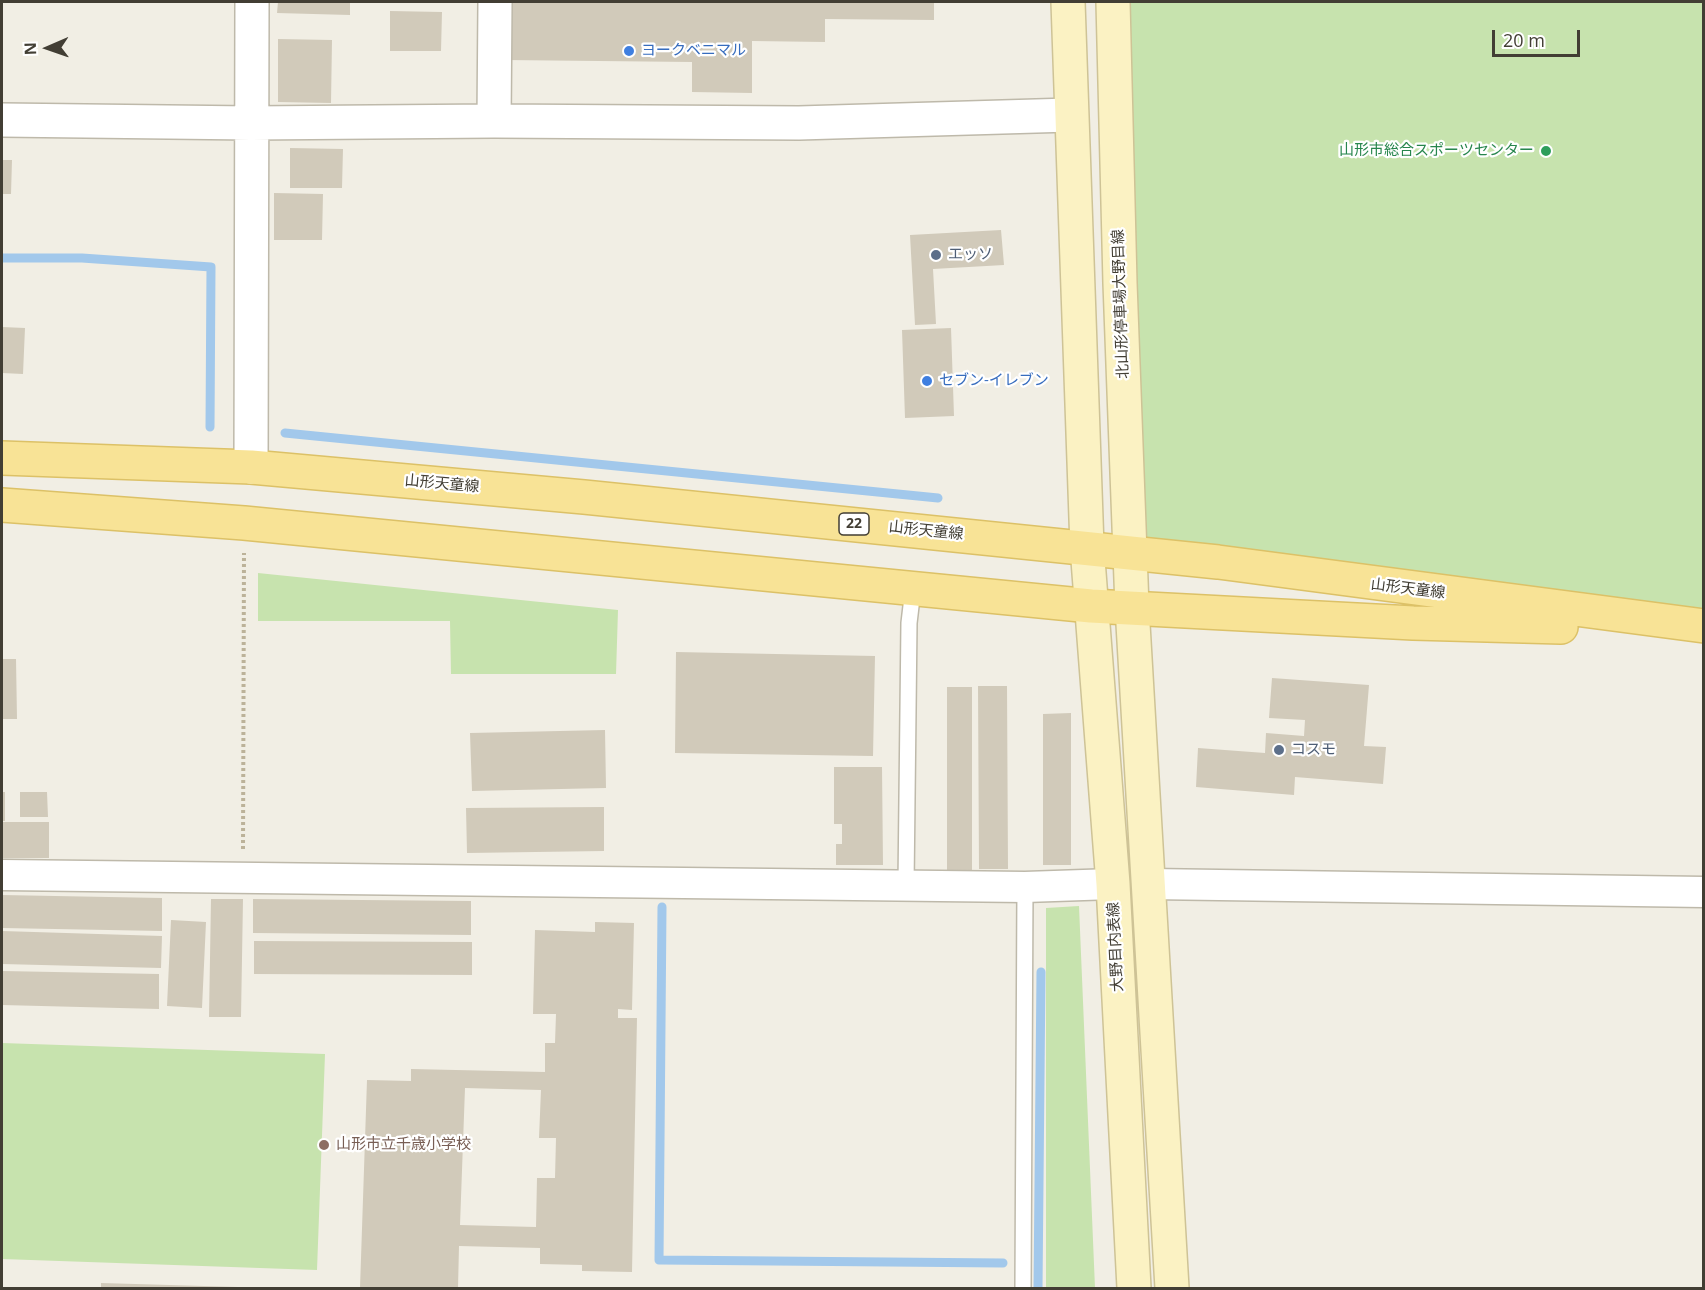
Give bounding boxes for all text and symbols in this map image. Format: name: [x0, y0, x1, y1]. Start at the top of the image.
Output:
north arrow: [18, 18, 78, 78]
scale bar: [1495, 18, 1584, 56]
text: 20 m: [1503, 28, 1545, 52]
text: N: [19, 42, 41, 56]
place label: ヨークベニマル: [641, 42, 746, 60]
marker: ヨークベニマル: [622, 44, 636, 58]
place label: 山形市総合スポーツセンター: [1339, 142, 1534, 160]
marker: 山形市総合スポーツセンター: [1539, 144, 1553, 158]
street label: 北山形停車場大野目線: [1109, 229, 1133, 379]
place label: エッソ: [948, 246, 993, 264]
marker: エッソ: [929, 248, 943, 262]
place label: セブン-イレブン: [939, 372, 1049, 390]
marker: セブン-イレブン: [920, 374, 934, 388]
street label: 山形天童線: [404, 472, 480, 496]
road number: 22: [839, 513, 869, 535]
street label: 山形天童線: [888, 518, 964, 544]
street label: 山形天童線: [1370, 575, 1446, 603]
place label: コスモ: [1291, 741, 1336, 759]
marker: コスモ: [1272, 743, 1286, 757]
street label: 大野目内表線: [1105, 902, 1127, 992]
place label: 山形市立千歳小学校: [336, 1136, 471, 1154]
marker: 山形市立千歳小学校: [317, 1138, 331, 1152]

